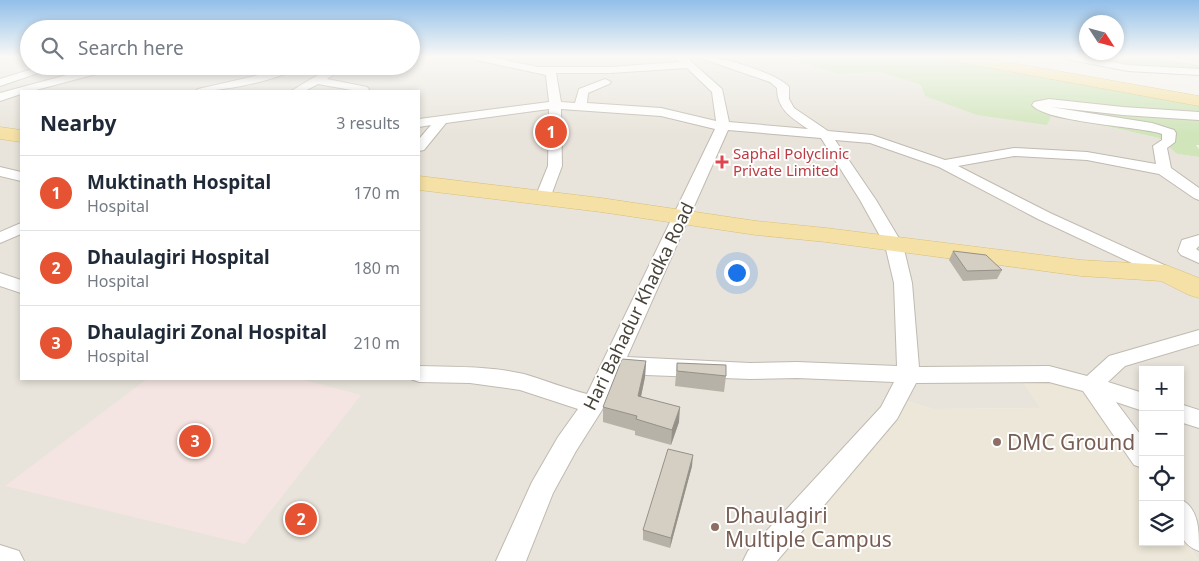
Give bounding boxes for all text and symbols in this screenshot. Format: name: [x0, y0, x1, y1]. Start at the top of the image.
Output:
north arrow: [1079, 15, 1124, 60]
search box: [20, 20, 420, 75]
icon: search: [38, 34, 66, 62]
text: Search here: [78, 35, 184, 61]
text: Nearby: [40, 109, 116, 137]
text: 3 results: [336, 112, 400, 134]
pin: 1: [535, 113, 567, 151]
place label: Saphal Polyclinic Private Limited: [733, 143, 849, 180]
marker: Saphal Polyclinic Private Limited: [715, 155, 729, 169]
text: Muktinath Hospital: [87, 169, 271, 195]
text: 1: [51, 182, 61, 204]
text: 170 m: [353, 182, 400, 204]
text: Hospital: [87, 195, 149, 217]
street label: Hari Bahadur Khadka Road: [577, 198, 699, 414]
text: Dhaulagiri Hospital: [87, 244, 270, 270]
text: 2: [51, 257, 61, 279]
text: 180 m: [353, 257, 400, 279]
your location: [724, 260, 750, 286]
text: Hospital: [87, 270, 149, 292]
text: Dhaulagiri Zonal Hospital: [87, 319, 327, 345]
text: 3: [51, 332, 61, 354]
text: 210 m: [353, 332, 400, 354]
text: Hospital: [87, 345, 149, 367]
map controls: [1139, 366, 1184, 546]
button: +: [1139, 366, 1184, 411]
button: −: [1139, 411, 1184, 456]
pin: 3: [179, 422, 211, 460]
place label: DMC Ground: [1007, 428, 1135, 456]
marker: DMC Ground: [991, 436, 1003, 448]
button: locate: [1139, 456, 1184, 501]
pin: 2: [285, 500, 317, 538]
place label: Dhaulagiri Multiple Campus: [725, 501, 892, 553]
button: layers: [1139, 501, 1184, 546]
marker: Dhaulagiri Multiple Campus: [709, 521, 721, 533]

